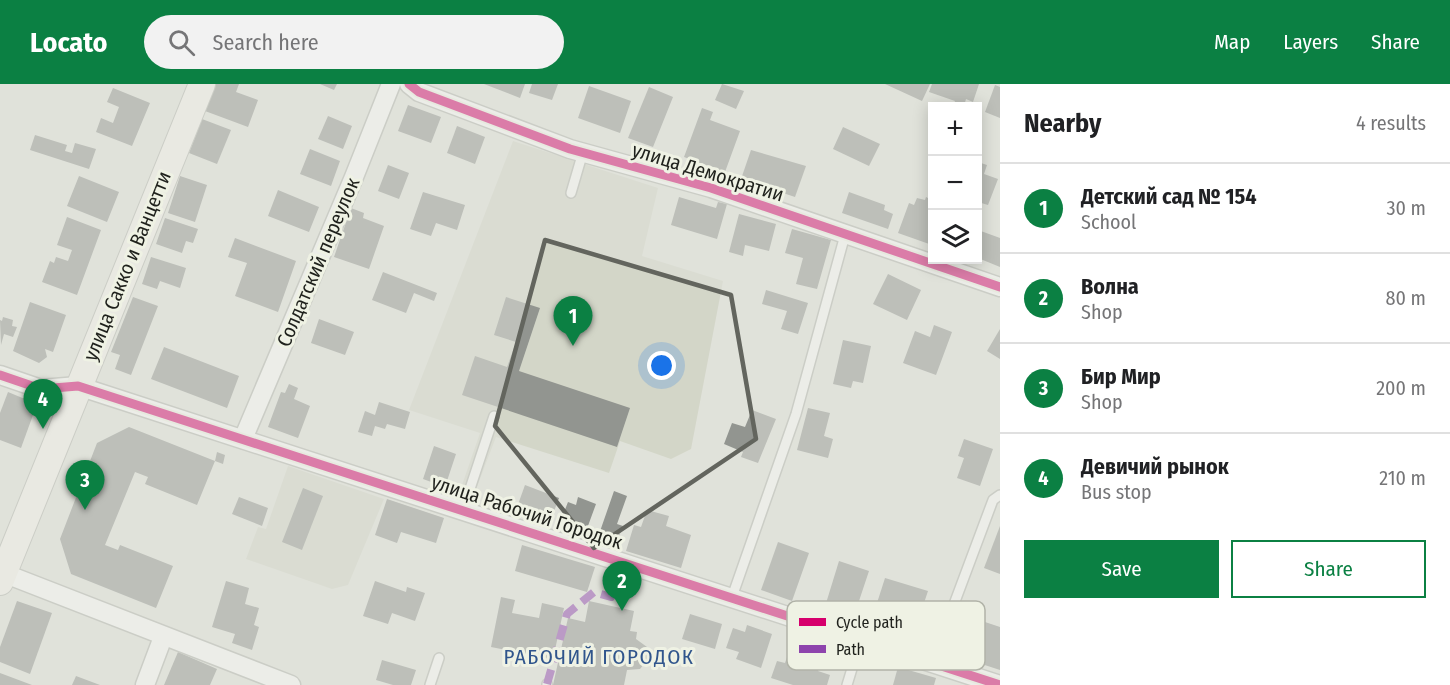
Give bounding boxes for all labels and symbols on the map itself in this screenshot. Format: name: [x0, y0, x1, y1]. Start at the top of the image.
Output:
street label: улица Демократии: [629, 138, 787, 206]
street label: улица Сакко и Ванцетти: [78, 168, 176, 364]
street label: Солдатский переулок: [272, 173, 365, 350]
pin: 1: [554, 296, 592, 346]
your location: [647, 351, 676, 380]
pin: 4: [24, 380, 63, 429]
pin: 3: [66, 460, 104, 510]
street label: улица Рабочий Городок: [428, 470, 626, 554]
pin: 2: [602, 562, 642, 611]
legend: [787, 601, 985, 670]
text: Cycle path: [836, 613, 903, 632]
text: Path: [836, 640, 865, 659]
district label: РАБОЧИЙ ГОРОДОК: [503, 644, 695, 670]

